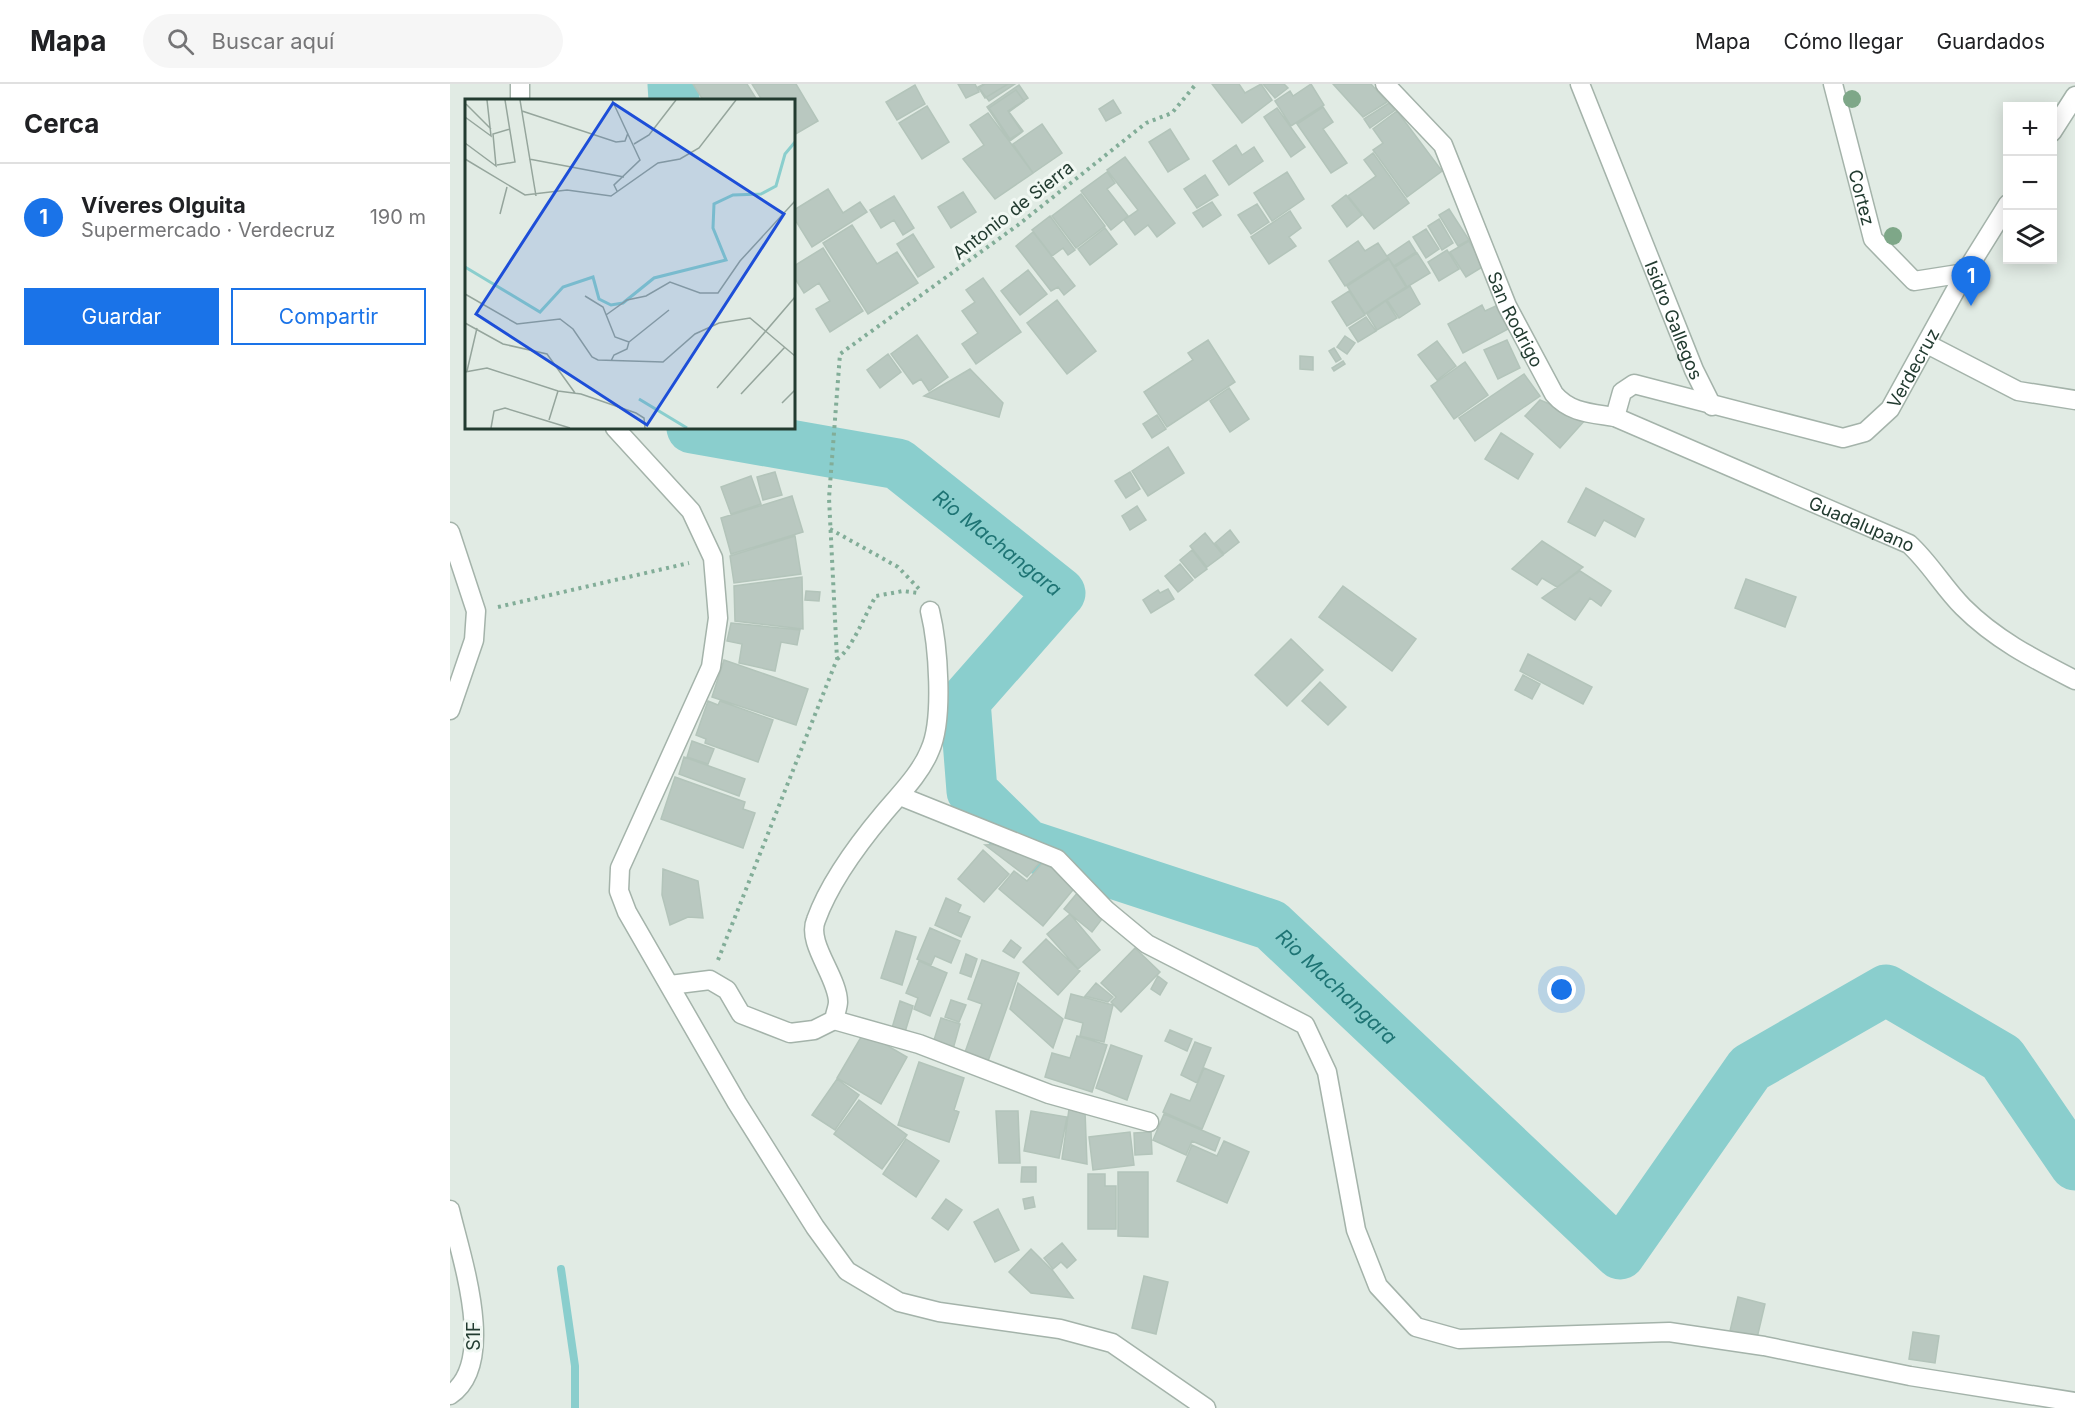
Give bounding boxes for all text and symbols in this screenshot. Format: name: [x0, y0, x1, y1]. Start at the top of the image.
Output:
search box: [143, 14, 563, 68]
text: Mapa: [30, 24, 107, 58]
icon: search: [164, 25, 197, 58]
text: Buscar aquí: [212, 28, 334, 54]
text: Mapa: [1695, 29, 1751, 54]
text: Cómo llegar: [1784, 29, 1903, 54]
text: Guardados: [1936, 29, 2045, 54]
inset map: [465, 99, 795, 429]
map controls: [2003, 102, 2057, 264]
button: +: [2003, 102, 2057, 156]
text: Cerca: [24, 108, 99, 139]
street label: Antonio de Sierra: [948, 156, 1078, 264]
button: −: [2003, 156, 2057, 210]
street label: Cortez: [1845, 167, 1880, 227]
text: Víveres Olguita: [81, 192, 246, 218]
text: 1: [39, 205, 48, 229]
text: 190 m: [370, 205, 426, 229]
button: layers: [2003, 210, 2057, 264]
text: Supermercado · Verdecruz: [81, 218, 335, 242]
pin: 1: [1952, 256, 1990, 306]
street label: Isidro Gallegos: [1641, 257, 1708, 383]
street label: San Rodrigo: [1484, 268, 1548, 370]
button: Guardar: [24, 288, 219, 345]
button: Compartir: [231, 288, 426, 345]
street label: Verdecruz: [1882, 324, 1943, 411]
water label: Rio Machangara: [928, 485, 1066, 601]
street label: Guadalupano: [1806, 492, 1918, 556]
water label: Rio Machangara: [1271, 924, 1402, 1049]
your location: [1547, 975, 1576, 1004]
street label: S1F: [463, 1321, 484, 1351]

